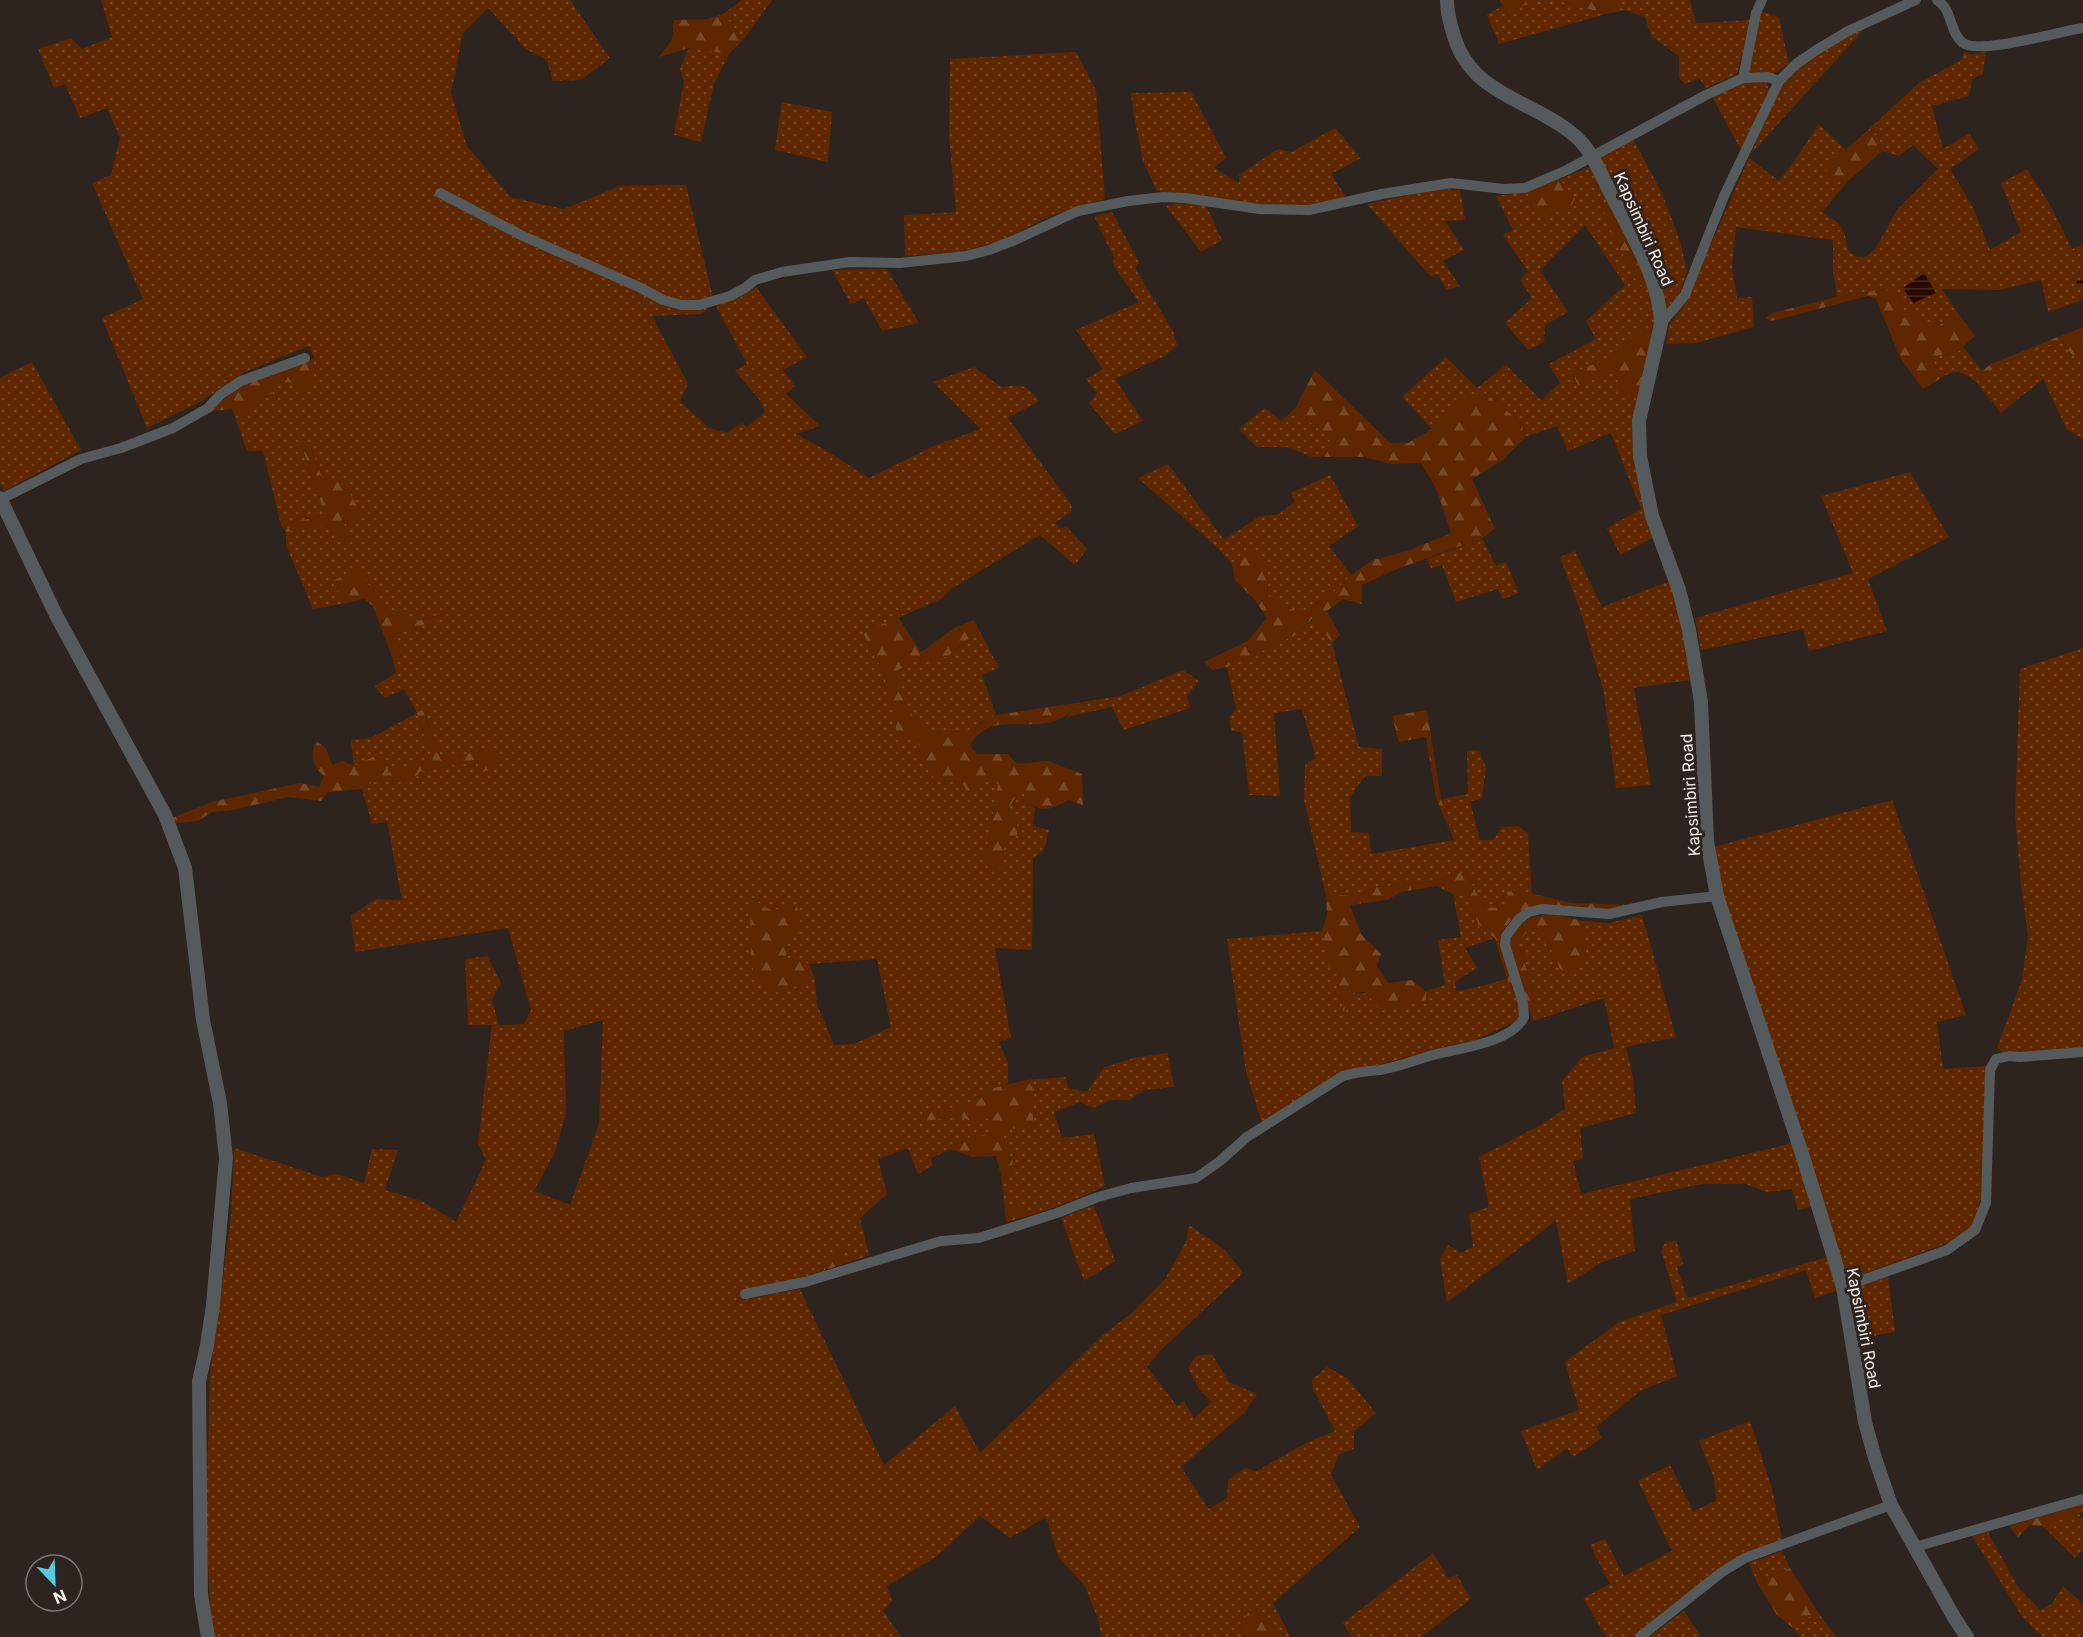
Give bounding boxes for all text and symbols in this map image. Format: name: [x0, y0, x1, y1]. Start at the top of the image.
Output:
street label: Kapsimbiri Road: [1610, 169, 1678, 289]
street label: Kapsimbiri Road: [1676, 733, 1704, 857]
street label: Kapsimbiri Road: [1842, 1266, 1886, 1390]
north arrow: [24, 1553, 84, 1613]
text: N: [50, 1585, 69, 1608]

